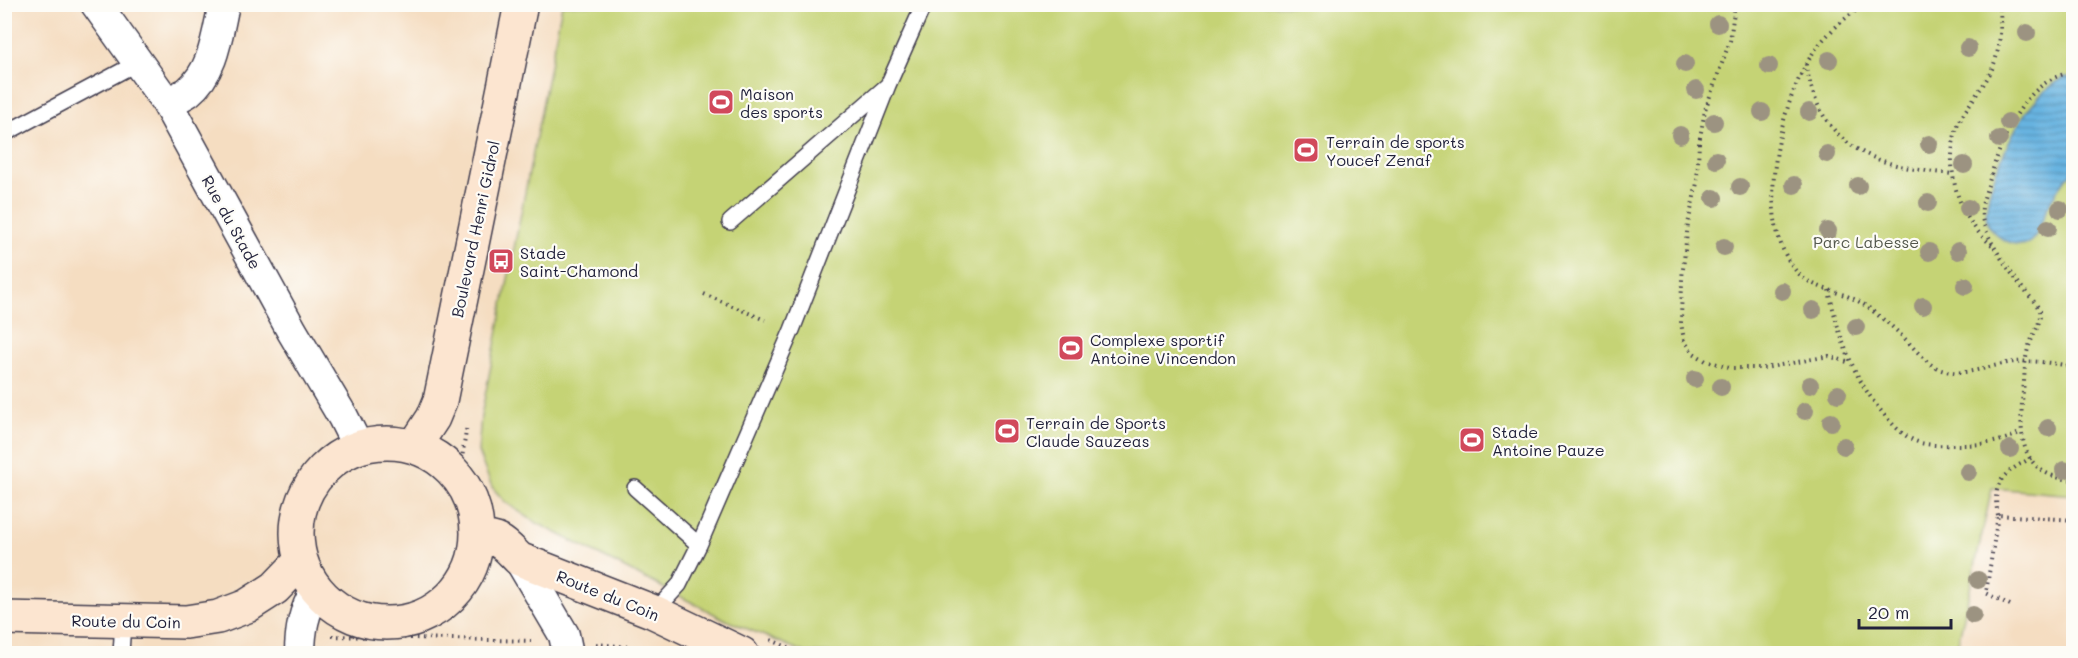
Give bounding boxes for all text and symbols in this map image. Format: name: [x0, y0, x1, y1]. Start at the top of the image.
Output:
place label: Maison des sports: [740, 83, 823, 122]
sports icon: Maison des sports: [706, 87, 736, 117]
place label: Terrain de sports Youcef Zenaf: [1326, 131, 1465, 170]
sports icon: Terrain de sports Youcef Zenaf: [1291, 135, 1321, 165]
street label: Boulevard Henri Gidrol: [446, 139, 504, 319]
street label: Rue du Stade: [198, 171, 266, 273]
park label: Parc Labesse: [1813, 231, 1919, 252]
place label: Stade Saint-Chamond: [520, 242, 638, 281]
bus stop icon: Stade Saint-Chamond: [486, 246, 516, 276]
place label: Complexe sportif Antoine Vincendon: [1090, 329, 1236, 368]
sports icon: Complexe sportif Antoine Vincendon: [1056, 333, 1086, 363]
place label: Terrain de Sports Claude Sauzeas: [1026, 412, 1166, 451]
sports icon: Terrain de Sports Claude Sauzeas: [992, 416, 1022, 446]
place label: Stade Antoine Pauze: [1492, 421, 1605, 460]
sports icon: Stade Antoine Pauze: [1457, 425, 1487, 455]
street label: Route du Coin: [553, 565, 663, 625]
scale bar: [1859, 592, 1950, 630]
text: 20 m: [1868, 600, 1909, 624]
street label: Route du Coin: [71, 610, 181, 632]

